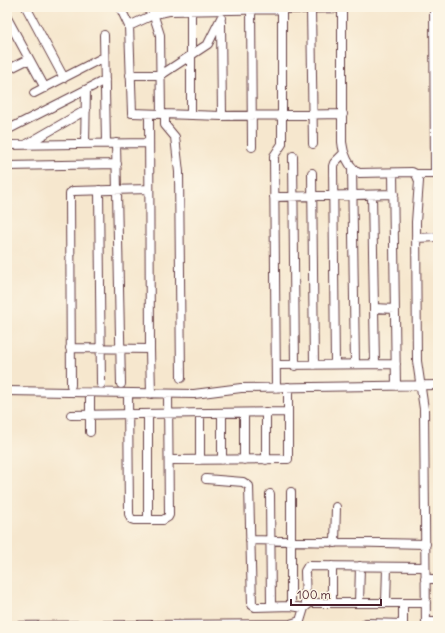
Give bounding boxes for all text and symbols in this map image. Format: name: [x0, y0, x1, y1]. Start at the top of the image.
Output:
scale bar: [291, 581, 381, 607]
text: 100 m: [297, 587, 331, 602]

